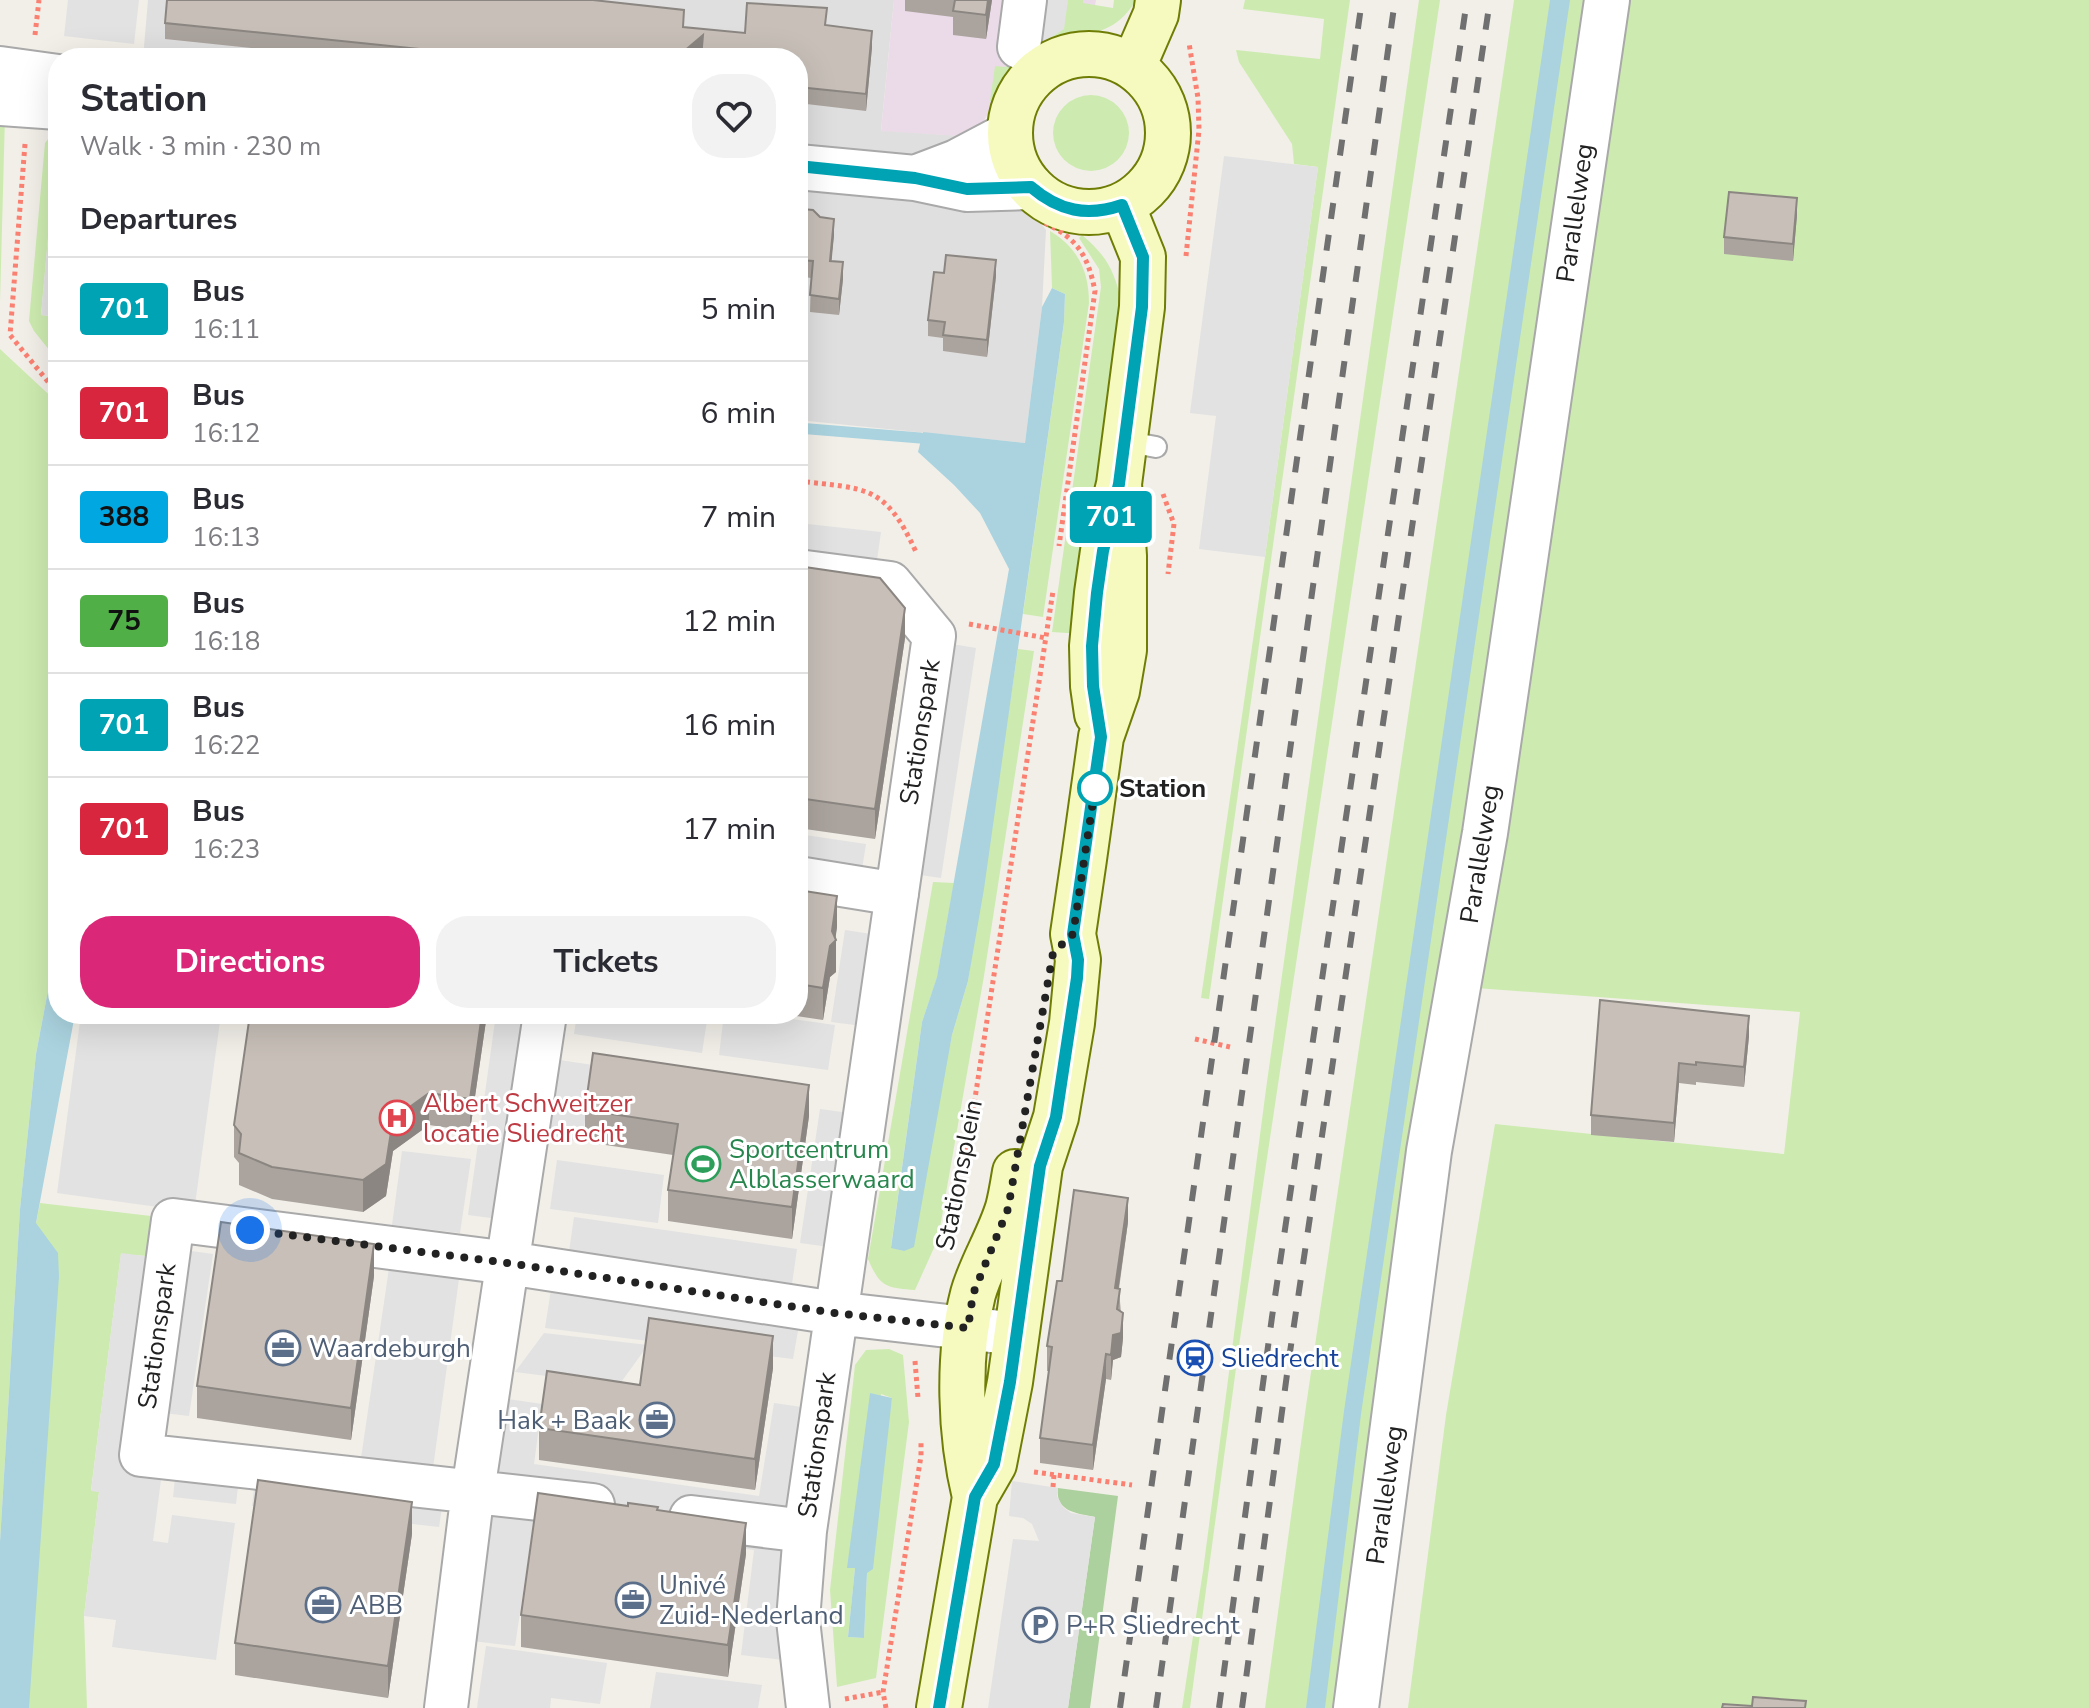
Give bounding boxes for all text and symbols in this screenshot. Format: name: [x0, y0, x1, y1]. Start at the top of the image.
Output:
text: Station: [80, 73, 208, 124]
button: heart: [692, 74, 776, 158]
text: Walk · 3 min · 230 m: [80, 129, 321, 164]
street label: Parallelweg: [1548, 141, 1602, 285]
text: Departures: [80, 199, 237, 240]
text: Bus: [192, 271, 245, 312]
text: 5 min: [701, 289, 776, 330]
text: 701: [99, 290, 149, 328]
text: 16:11: [192, 312, 260, 347]
text: Bus: [192, 375, 245, 416]
text: 6 min: [701, 393, 776, 434]
text: 701: [99, 394, 149, 432]
text: 16:12: [192, 416, 260, 451]
text: Bus: [192, 479, 245, 520]
line badge: 701: [1065, 491, 1157, 543]
text: 7 min: [701, 497, 776, 538]
text: 388: [99, 498, 149, 536]
text: 701: [1086, 498, 1136, 536]
text: 16:13: [192, 520, 260, 555]
text: Bus: [192, 583, 245, 624]
text: 12 min: [683, 601, 776, 642]
text: 75: [107, 602, 141, 640]
text: 16:18: [192, 624, 260, 659]
street label: Stationspark: [891, 656, 949, 807]
text: Bus: [192, 687, 245, 728]
text: 16 min: [683, 705, 776, 746]
text: 701: [99, 706, 149, 744]
text: 16:22: [192, 728, 260, 763]
marker: Station: [1078, 771, 1112, 805]
place label: Station: [1119, 771, 1206, 806]
street label: Parallelweg: [1452, 782, 1508, 926]
text: Bus: [192, 791, 245, 832]
text: 17 min: [683, 809, 776, 850]
text: 701: [99, 810, 149, 848]
text: 16:23: [192, 832, 260, 867]
button: Directions: [80, 916, 420, 1008]
button: Tickets: [436, 916, 776, 1008]
place label: Albert Schweitzer locatie Sliedrecht: [423, 1086, 633, 1151]
street label: Stationsplein: [927, 1097, 991, 1253]
hospital icon: Albert Schweitzer locatie Sliedrecht: [378, 1099, 416, 1137]
place label: Sportcentrum Alblasserwaard: [729, 1132, 915, 1197]
sports icon: Sportcentrum Alblasserwaard: [684, 1145, 722, 1183]
your location: [230, 1210, 270, 1250]
street label: Stationspark: [129, 1260, 185, 1411]
office icon: Waardeburgh: [264, 1329, 302, 1367]
place label: Waardeburgh: [309, 1331, 471, 1366]
station icon: Sliedrecht: [1176, 1339, 1214, 1377]
place label: Sliedrecht: [1221, 1341, 1339, 1376]
street label: Stationspark: [789, 1369, 845, 1520]
office icon: Hak + Baak: [638, 1401, 676, 1439]
place label: Hak + Baak: [497, 1403, 632, 1438]
street label: Parallelweg: [1358, 1423, 1412, 1567]
place label: Univé Zuid-Nederland: [659, 1568, 844, 1633]
office icon: Univé Zuid-Nederland: [614, 1581, 652, 1619]
office icon: ABB: [304, 1586, 342, 1624]
place label: ABB: [349, 1588, 403, 1623]
parking icon: P+R Sliedrecht: [1021, 1606, 1059, 1644]
place label: P+R Sliedrecht: [1066, 1608, 1241, 1643]

